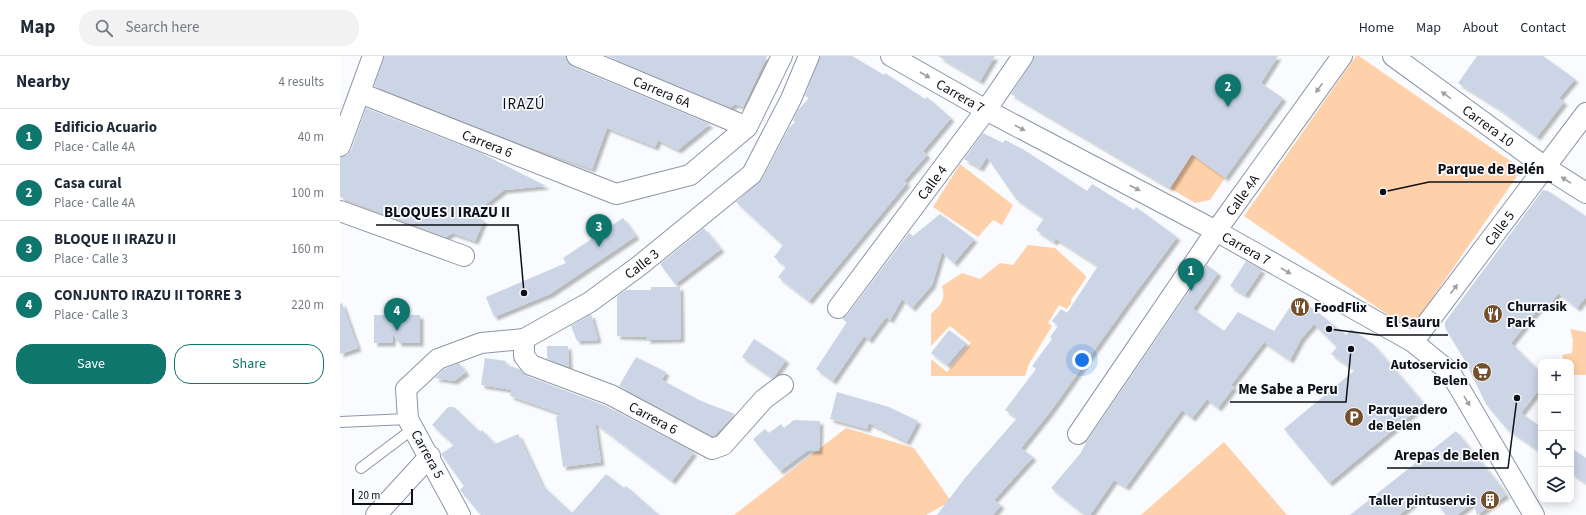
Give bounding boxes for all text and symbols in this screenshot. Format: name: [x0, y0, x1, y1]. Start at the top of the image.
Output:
search box: [79, 10, 359, 46]
text: Map: [20, 14, 55, 41]
icon: search: [93, 17, 115, 39]
text: Search here: [125, 17, 199, 38]
text: Home: [1359, 18, 1394, 38]
text: Map: [1416, 18, 1441, 38]
text: About: [1463, 18, 1498, 38]
text: Contact: [1520, 18, 1566, 38]
text: Nearby: [16, 70, 70, 94]
street label: Carrera 6A: [630, 71, 694, 113]
one-way arrow: [919, 72, 931, 79]
text: 4 results: [279, 73, 324, 91]
pin: 2: [1215, 74, 1241, 107]
street label: Carrera 7: [932, 75, 988, 118]
one-way arrow: [1315, 82, 1323, 93]
one-way arrow: [1441, 91, 1451, 99]
district label: IRAZÚ: [502, 94, 546, 115]
street label: Carrera 10: [1458, 101, 1518, 152]
text: Edificio Acuario: [54, 117, 157, 138]
one-way arrow: [1014, 124, 1026, 131]
street label: Carrera 6: [459, 125, 515, 163]
text: 1: [26, 128, 32, 146]
text: 40 m: [298, 128, 324, 146]
text: Place · Calle 4A: [54, 138, 135, 156]
callout: Parque de Belén: [1429, 155, 1552, 182]
text: Parque de Belén: [1438, 159, 1544, 180]
street label: Calle 4: [913, 161, 952, 204]
street label: Calle 4A: [1221, 170, 1265, 220]
text: Casa cural: [54, 173, 121, 194]
one-way arrow: [1561, 176, 1571, 184]
text: 2: [26, 184, 32, 202]
text: 100 m: [291, 184, 324, 202]
one-way arrow: [1129, 185, 1141, 192]
text: Place · Calle 4A: [54, 194, 135, 212]
callout: BLOQUES I IRAZU II: [376, 198, 518, 225]
text: BLOQUES I IRAZU II: [384, 202, 510, 223]
street label: Calle 5: [1480, 207, 1520, 250]
pin: 3: [586, 214, 612, 247]
street label: Carrera 7: [1218, 227, 1274, 271]
text: BLOQUE II IRAZU II: [54, 229, 176, 250]
text: 3: [26, 240, 32, 258]
text: 160 m: [291, 240, 324, 258]
street label: Calle 3: [621, 245, 664, 284]
text: Place · Calle 3: [54, 250, 128, 268]
pin: 1: [1178, 258, 1204, 291]
one-way arrow: [1280, 267, 1292, 274]
one-way arrow: [1449, 283, 1458, 294]
text: CONJUNTO IRAZU II TORRE 3: [54, 285, 242, 306]
text: 4: [26, 296, 32, 314]
text: 220 m: [291, 296, 324, 314]
restaurant icon: FoodFlix: [1289, 296, 1311, 318]
place label: Churrasik Park: [1507, 297, 1567, 333]
pin: 4: [384, 298, 410, 331]
place label: FoodFlix: [1314, 298, 1367, 318]
restaurant icon: Churrasik Park: [1482, 303, 1504, 325]
text: Place · Calle 3: [54, 306, 128, 324]
callout: El Sauru: [1377, 308, 1448, 335]
text: El Sauru: [1386, 312, 1440, 333]
button: Save: [16, 344, 166, 384]
button: Share: [174, 344, 324, 384]
your location: [1072, 350, 1092, 370]
place label: Autoservicio Belen: [1390, 355, 1468, 391]
map controls: [1538, 359, 1574, 503]
button: +: [1538, 359, 1574, 395]
supermarket icon: Autoservicio Belen: [1471, 361, 1493, 383]
callout: Me Sabe a Peru: [1230, 375, 1346, 402]
text: Me Sabe a Peru: [1238, 379, 1338, 400]
button: −: [1538, 395, 1574, 431]
one-way arrow: [1463, 396, 1471, 406]
street label: Carrera 6: [625, 397, 681, 440]
place label: Parqueadero de Belen: [1368, 400, 1448, 436]
parking icon: Parqueadero de Belen: [1343, 406, 1365, 428]
street label: Carrera 5: [406, 426, 449, 483]
button: locate: [1538, 431, 1574, 467]
callout: Arepas de Belen: [1387, 441, 1508, 468]
text: Arepas de Belen: [1393, 445, 1500, 466]
button: layers: [1538, 467, 1574, 503]
scale bar: [352, 487, 413, 506]
text: 20 m: [358, 488, 380, 503]
building icon: Taller pintuservis: [1479, 489, 1501, 511]
place label: Taller pintuservis: [1368, 491, 1476, 511]

